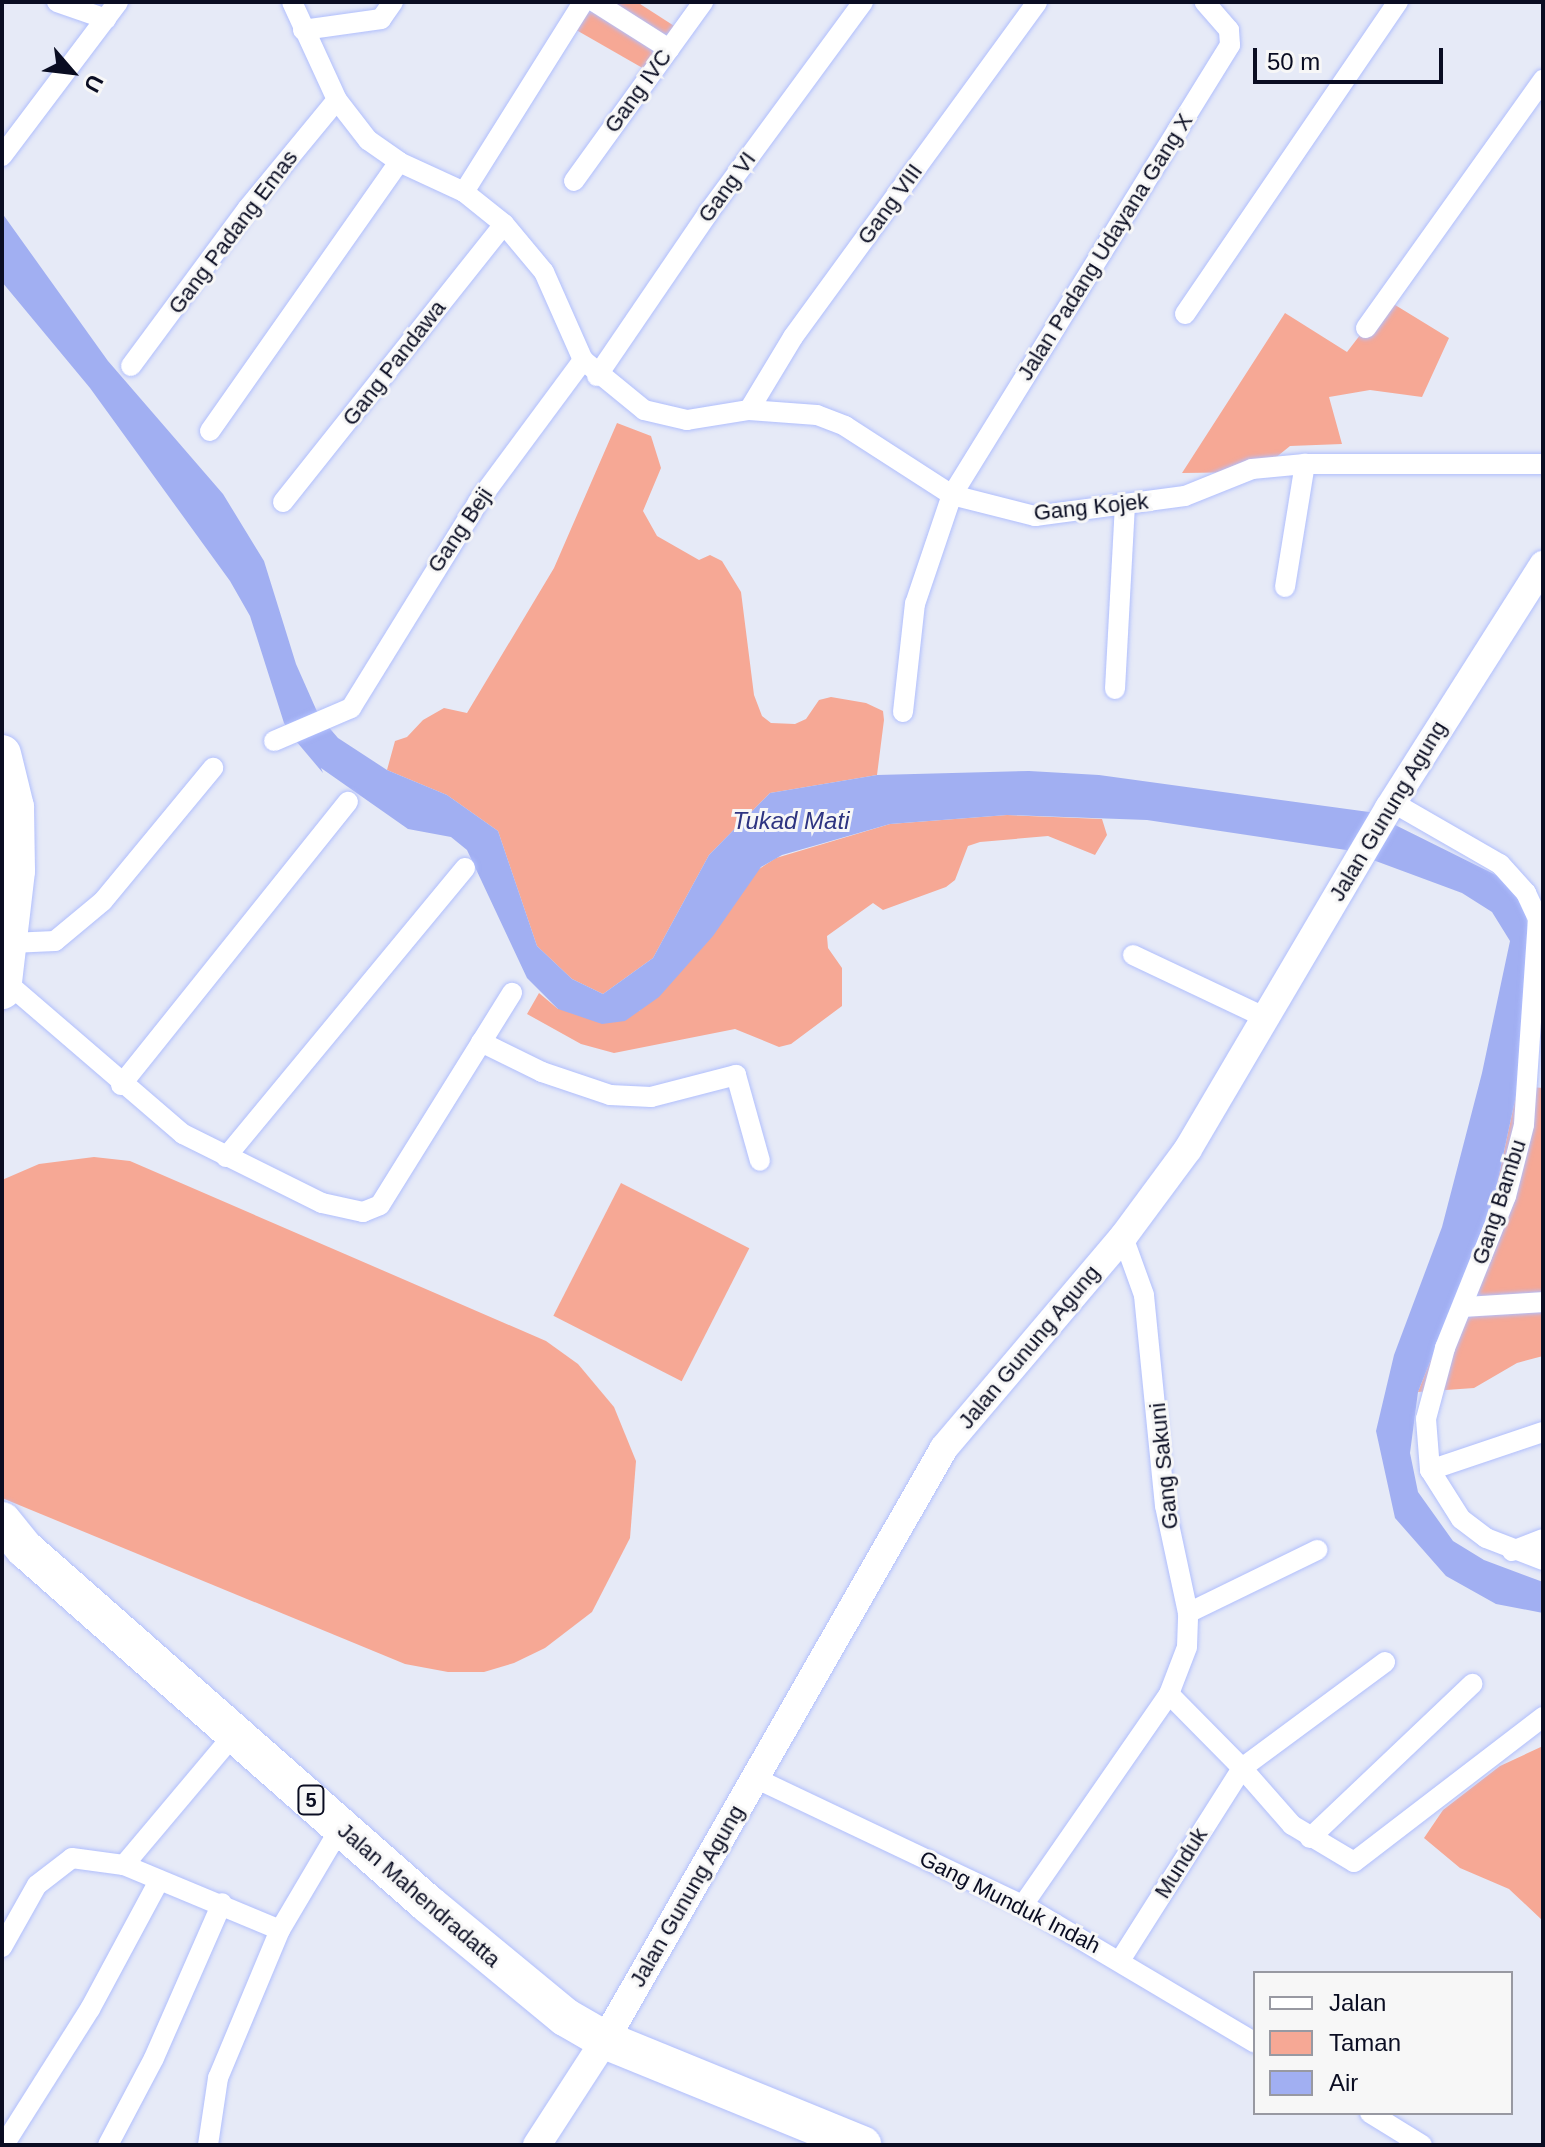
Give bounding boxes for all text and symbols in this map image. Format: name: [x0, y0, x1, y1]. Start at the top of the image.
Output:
north arrow: [32, 32, 112, 112]
scale bar: [1257, 32, 1447, 82]
street label: Gang IVC: [599, 44, 677, 138]
text: 50 m: [1267, 48, 1320, 75]
text: U: [79, 71, 108, 96]
street label: Jalan Padang Udayana Gang X: [1012, 109, 1198, 385]
street label: Gang Padang Emas: [163, 145, 303, 319]
street label: Gang VI: [693, 147, 761, 227]
street label: Gang VIII: [852, 159, 928, 249]
street label: Gang Pandawa: [337, 295, 451, 431]
street label: Gang Beji: [422, 483, 498, 577]
street label: Gang Kojek: [1032, 488, 1150, 526]
street label: Jalan Gunung Agung: [1323, 716, 1453, 906]
water label: Tukad Mati: [733, 807, 849, 835]
street label: Gang Bambu: [1466, 1136, 1532, 1268]
street label: Jalan Gunung Agung: [952, 1259, 1106, 1435]
street label: Gang Sakuni: [1144, 1401, 1184, 1531]
road number: 5: [297, 1784, 325, 1816]
street label: Jalan Gunung Agung: [624, 1800, 750, 1992]
street label: Jalan Mahendradatta: [332, 1817, 506, 1973]
street label: Munduk: [1149, 1823, 1213, 1903]
street label: Gang Munduk Indah: [915, 1845, 1105, 1959]
legend: [1253, 1971, 1513, 2115]
text: Jalan: [1329, 1989, 1386, 2016]
text: Taman: [1329, 2029, 1401, 2056]
text: Air: [1329, 2069, 1358, 2096]

